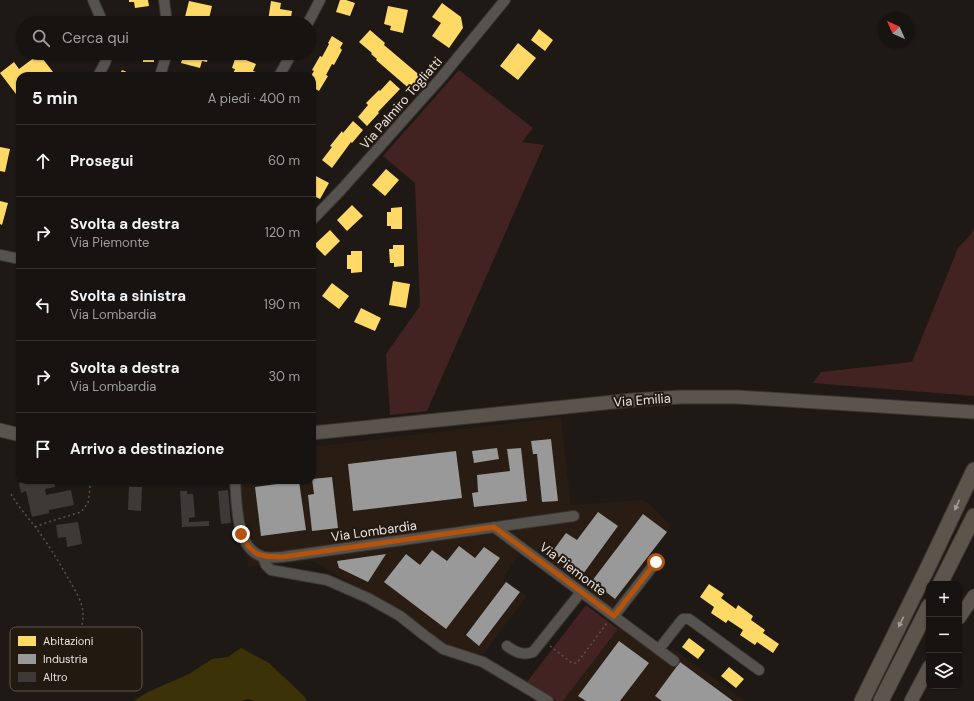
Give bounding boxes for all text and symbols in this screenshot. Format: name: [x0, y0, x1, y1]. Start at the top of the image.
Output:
north arrow: [878, 12, 914, 48]
search box: [16, 16, 316, 60]
icon: search: [30, 27, 52, 49]
text: Cerca qui: [62, 28, 129, 48]
street label: Via Palmiro Togliatti: [356, 53, 446, 153]
text: 5 min: [32, 87, 78, 109]
text: A piedi · 400 m: [208, 90, 300, 107]
icon: ahead: [32, 150, 54, 172]
text: Prosegui: [70, 151, 133, 171]
text: 60 m: [268, 152, 300, 169]
text: Svolta a destra: [70, 214, 180, 234]
icon: right: [32, 222, 54, 244]
text: 120 m: [265, 224, 300, 241]
text: Via Piemonte: [70, 234, 149, 251]
text: Svolta a sinistra: [70, 286, 186, 306]
icon: left: [32, 294, 54, 316]
text: 190 m: [264, 296, 300, 313]
text: Via Lombardia: [70, 306, 156, 323]
text: Svolta a destra: [70, 358, 180, 378]
icon: right: [32, 366, 54, 388]
text: 30 m: [268, 368, 300, 385]
text: Via Lombardia: [70, 378, 156, 395]
street label: Via Emilia: [613, 390, 671, 410]
icon: arrive: [32, 438, 54, 460]
text: Arrivo a destinazione: [70, 439, 224, 459]
one-way arrow: [954, 499, 960, 511]
street label: Via Lombardia: [330, 517, 418, 545]
route end: [232, 525, 250, 543]
street label: Via Piemonte: [536, 538, 610, 600]
route start: [647, 553, 665, 571]
map controls: [926, 581, 962, 689]
button: +: [926, 581, 962, 617]
one-way arrow: [898, 617, 904, 628]
button: −: [926, 617, 962, 653]
legend: [10, 627, 142, 691]
text: Abitazioni: [43, 634, 93, 648]
text: Industria: [43, 652, 87, 666]
button: layers: [926, 653, 962, 689]
text: Altro: [43, 670, 67, 684]

